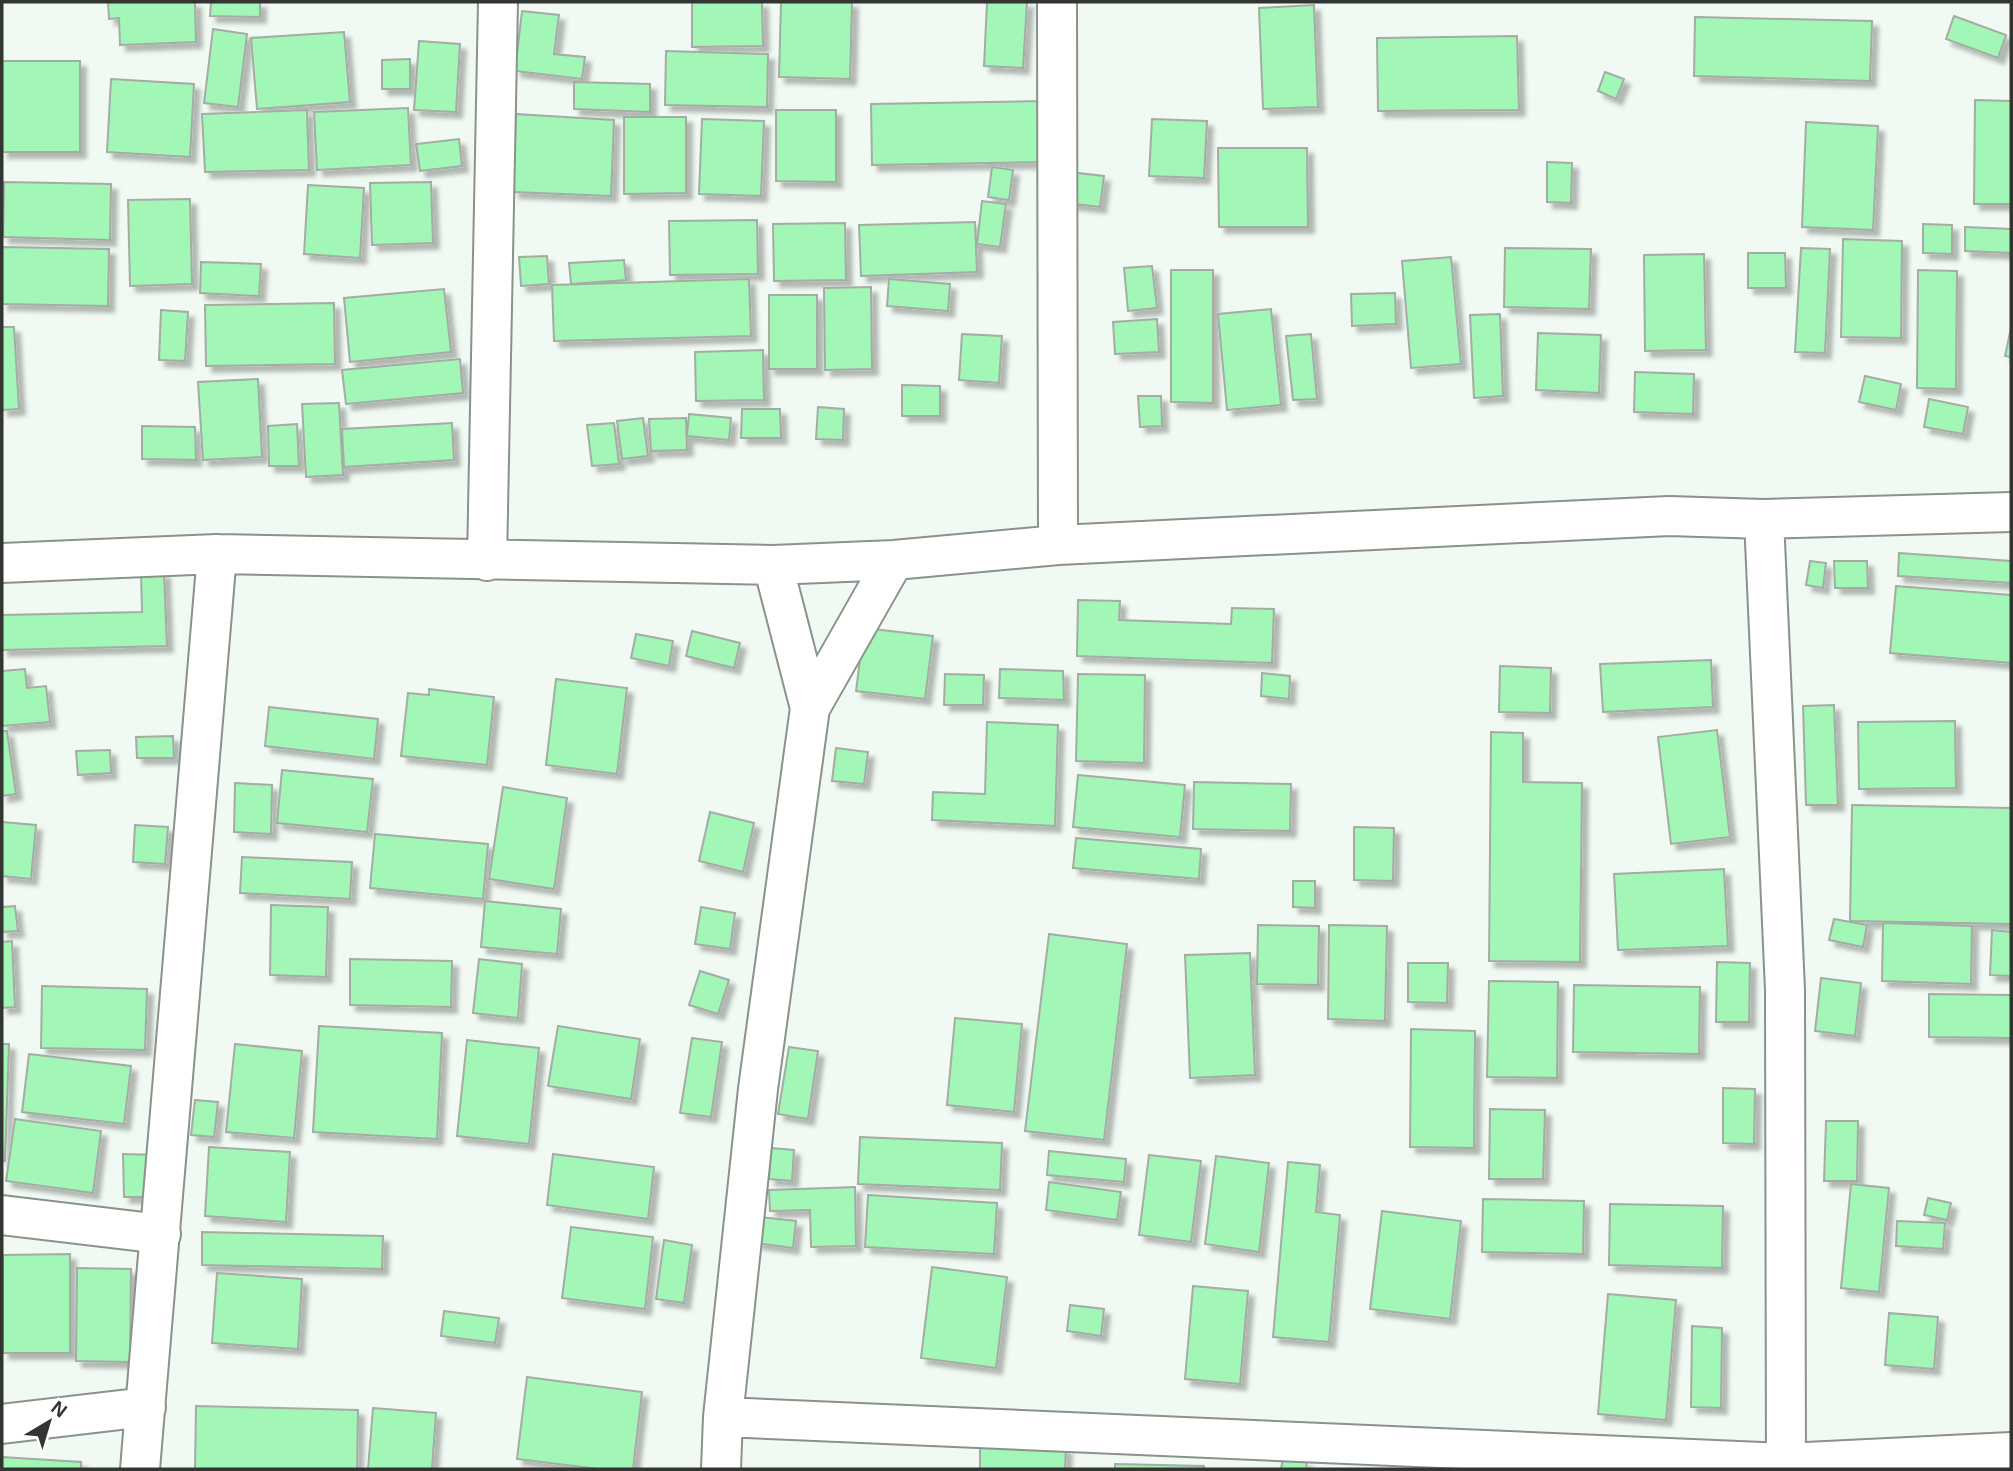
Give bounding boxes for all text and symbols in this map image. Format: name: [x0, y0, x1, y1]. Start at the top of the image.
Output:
north arrow: [14, 1387, 84, 1457]
text: N: [47, 1396, 71, 1421]

